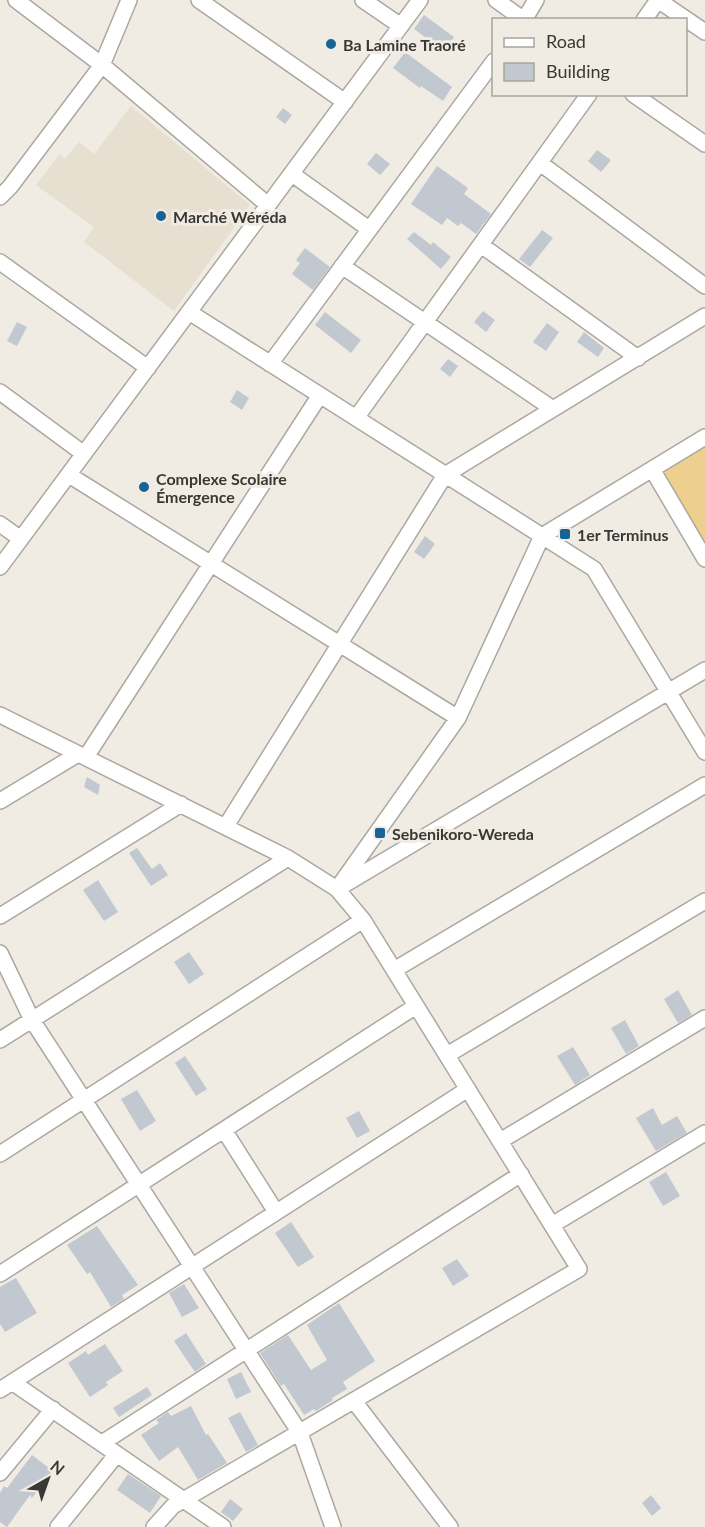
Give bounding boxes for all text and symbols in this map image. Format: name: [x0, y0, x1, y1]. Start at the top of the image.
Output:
legend: [492, 18, 687, 96]
text: Road: [546, 30, 586, 52]
place label: Ba Lamine Traoré: [343, 35, 466, 54]
marker: Ba Lamine Traoré: [324, 37, 338, 51]
text: Building: [546, 60, 610, 82]
place label: Marché Wéréda: [173, 207, 287, 226]
marker: Marché Wéréda: [154, 209, 168, 223]
place label: Complexe Scolaire Émergence: [156, 469, 287, 506]
marker: Complexe Scolaire Émergence: [137, 480, 151, 494]
place label: 1er Terminus: [577, 525, 669, 544]
marker: 1er Terminus: [558, 527, 572, 541]
place label: Sebenikoro-Wereda: [392, 824, 534, 843]
marker: Sebenikoro-Wereda: [373, 826, 387, 840]
north arrow: [18, 1449, 78, 1509]
text: N: [47, 1456, 69, 1478]

